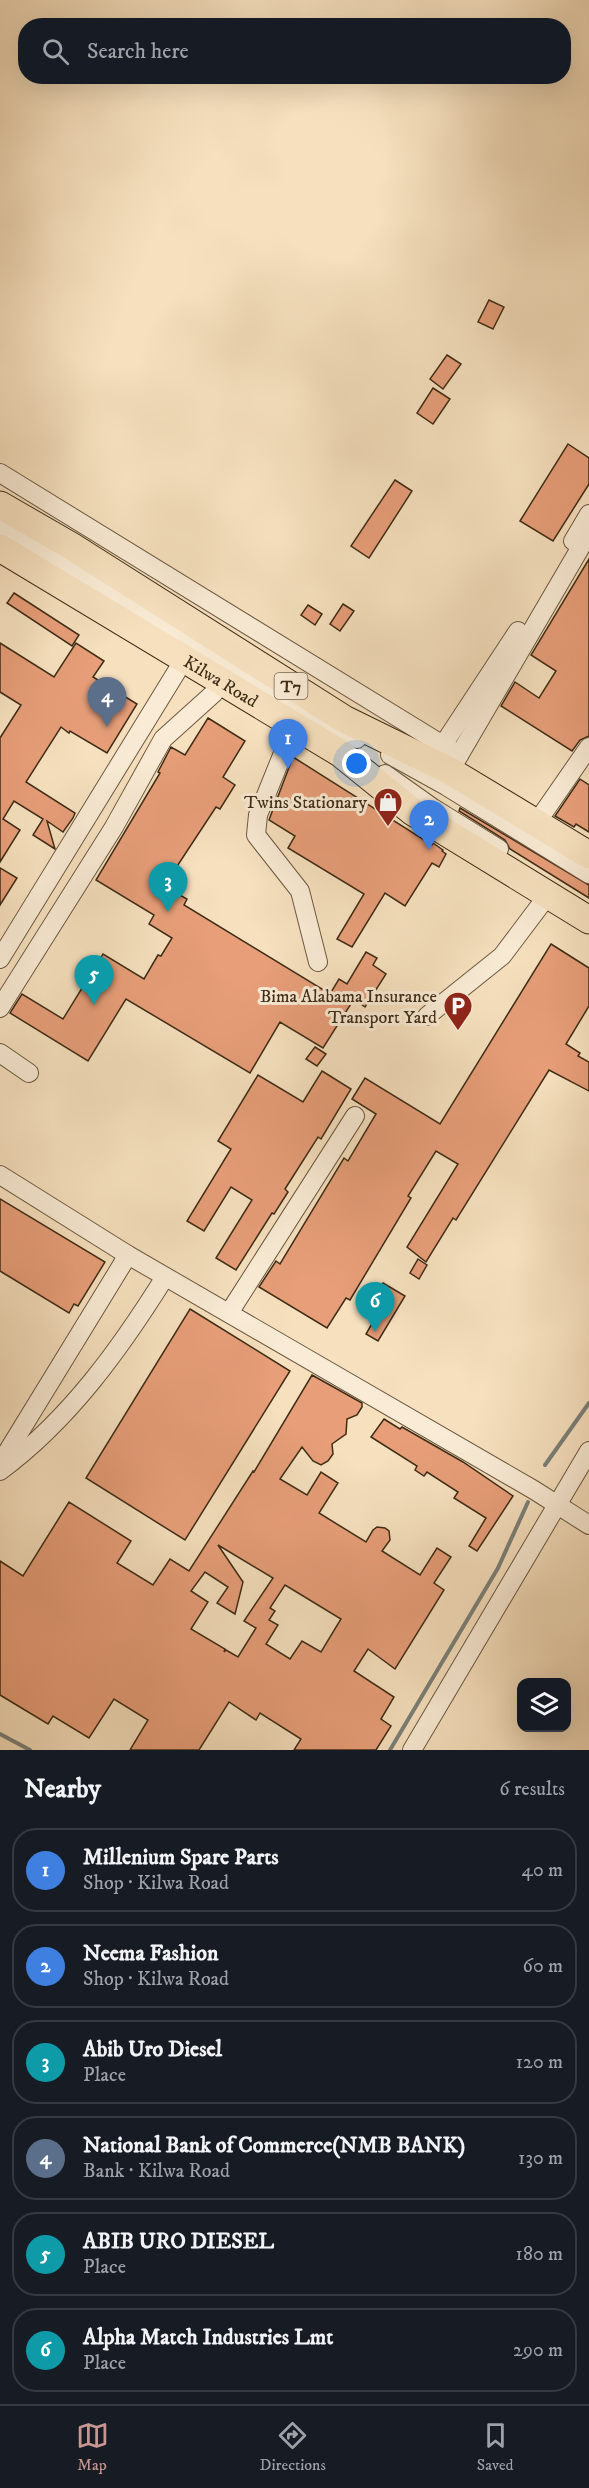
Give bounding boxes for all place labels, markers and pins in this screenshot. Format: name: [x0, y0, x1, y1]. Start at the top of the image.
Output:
pin: 4: [88, 678, 126, 727]
pin: 1: [268, 720, 308, 769]
shop icon: Twins Stationary: [372, 786, 404, 828]
place label: Twins Stationary: [244, 792, 367, 814]
pin: 2: [410, 800, 448, 850]
pin: 3: [148, 862, 188, 912]
pin: 5: [74, 956, 113, 1005]
place label: Bima Alabama Insurance Transport Yard: [260, 986, 437, 1029]
parking icon: Bima Alabama Insurance Transport Yard: [442, 990, 474, 1032]
pin: 6: [356, 1282, 394, 1332]

